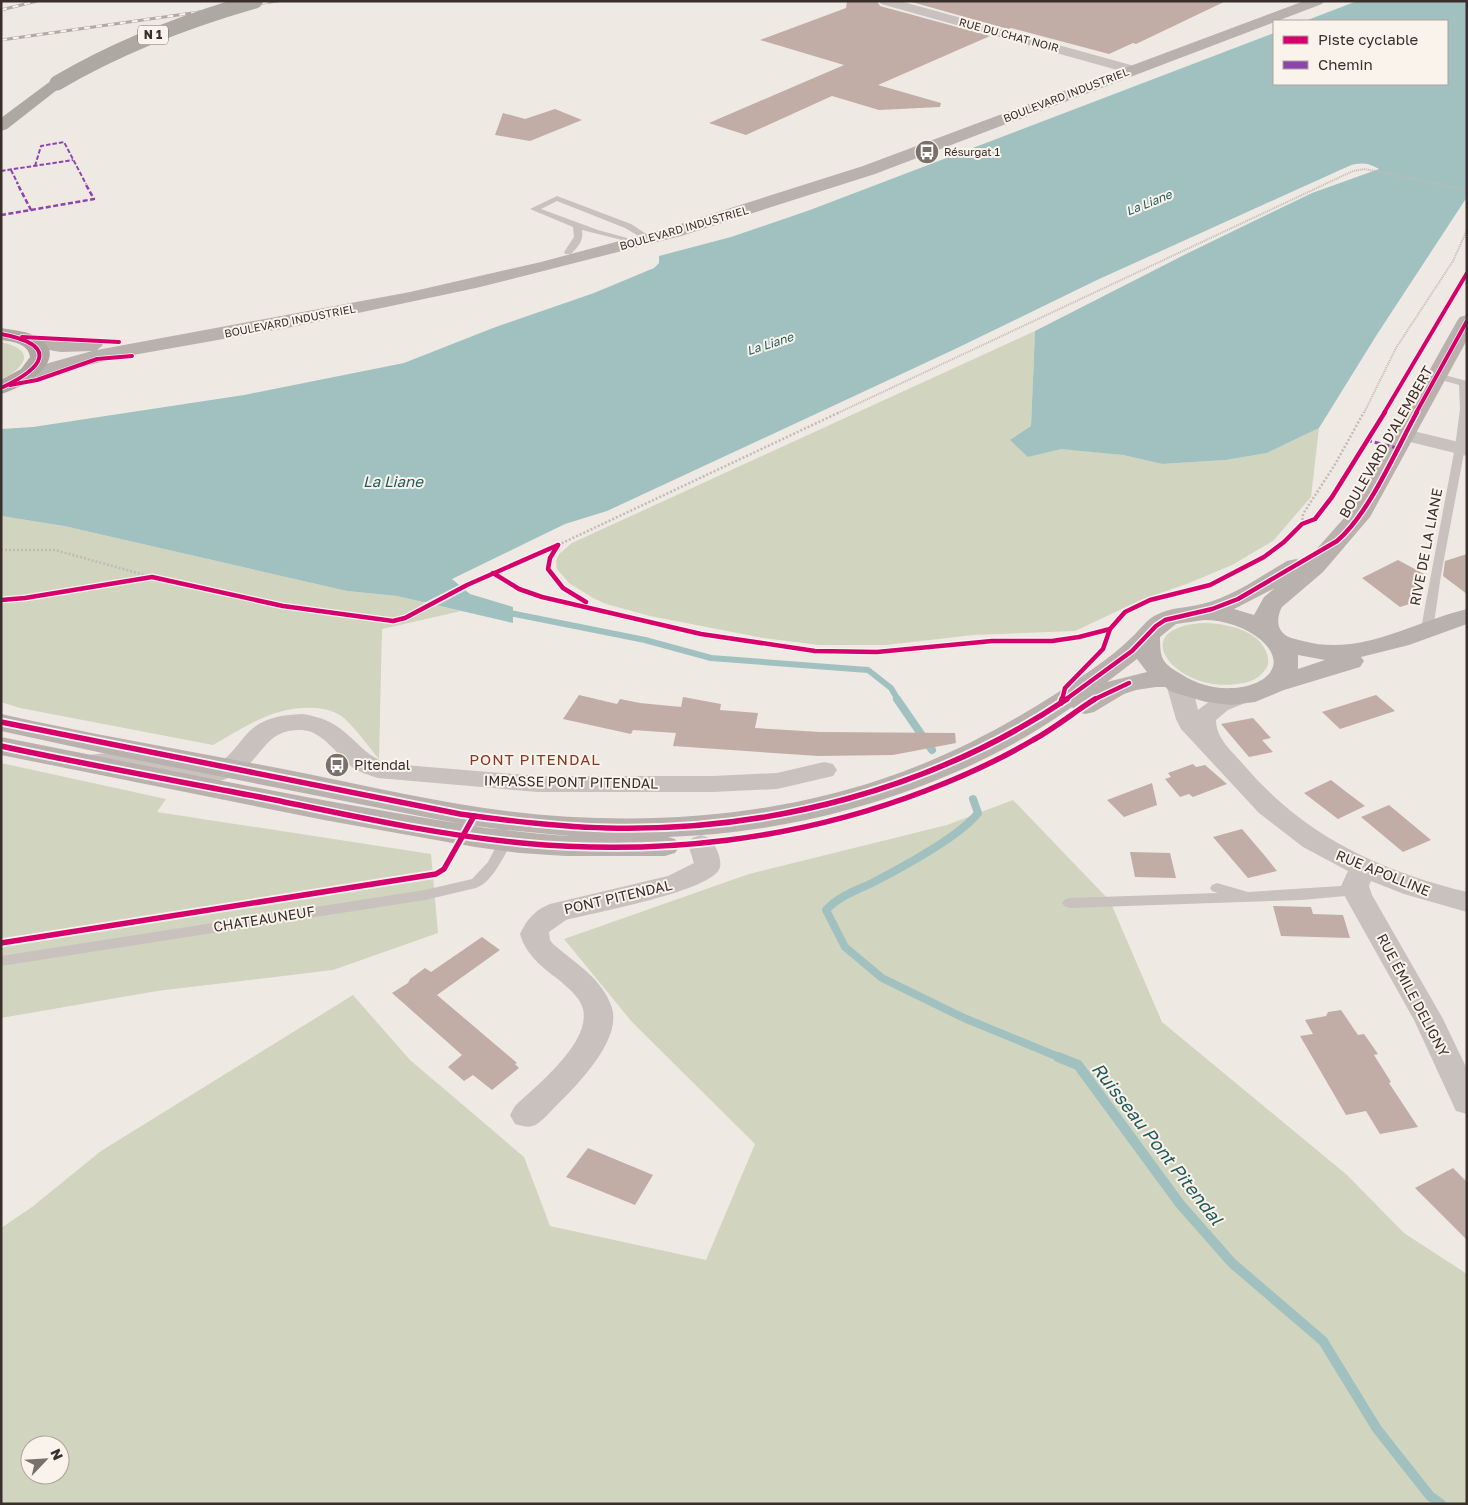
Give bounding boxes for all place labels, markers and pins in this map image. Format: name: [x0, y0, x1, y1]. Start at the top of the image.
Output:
bus stop icon: Résurgat 1: [914, 139, 940, 165]
place label: Résurgat 1: [944, 145, 1000, 158]
bus stop icon: Pitendal: [324, 752, 350, 778]
place label: Pitendal: [354, 756, 410, 773]

